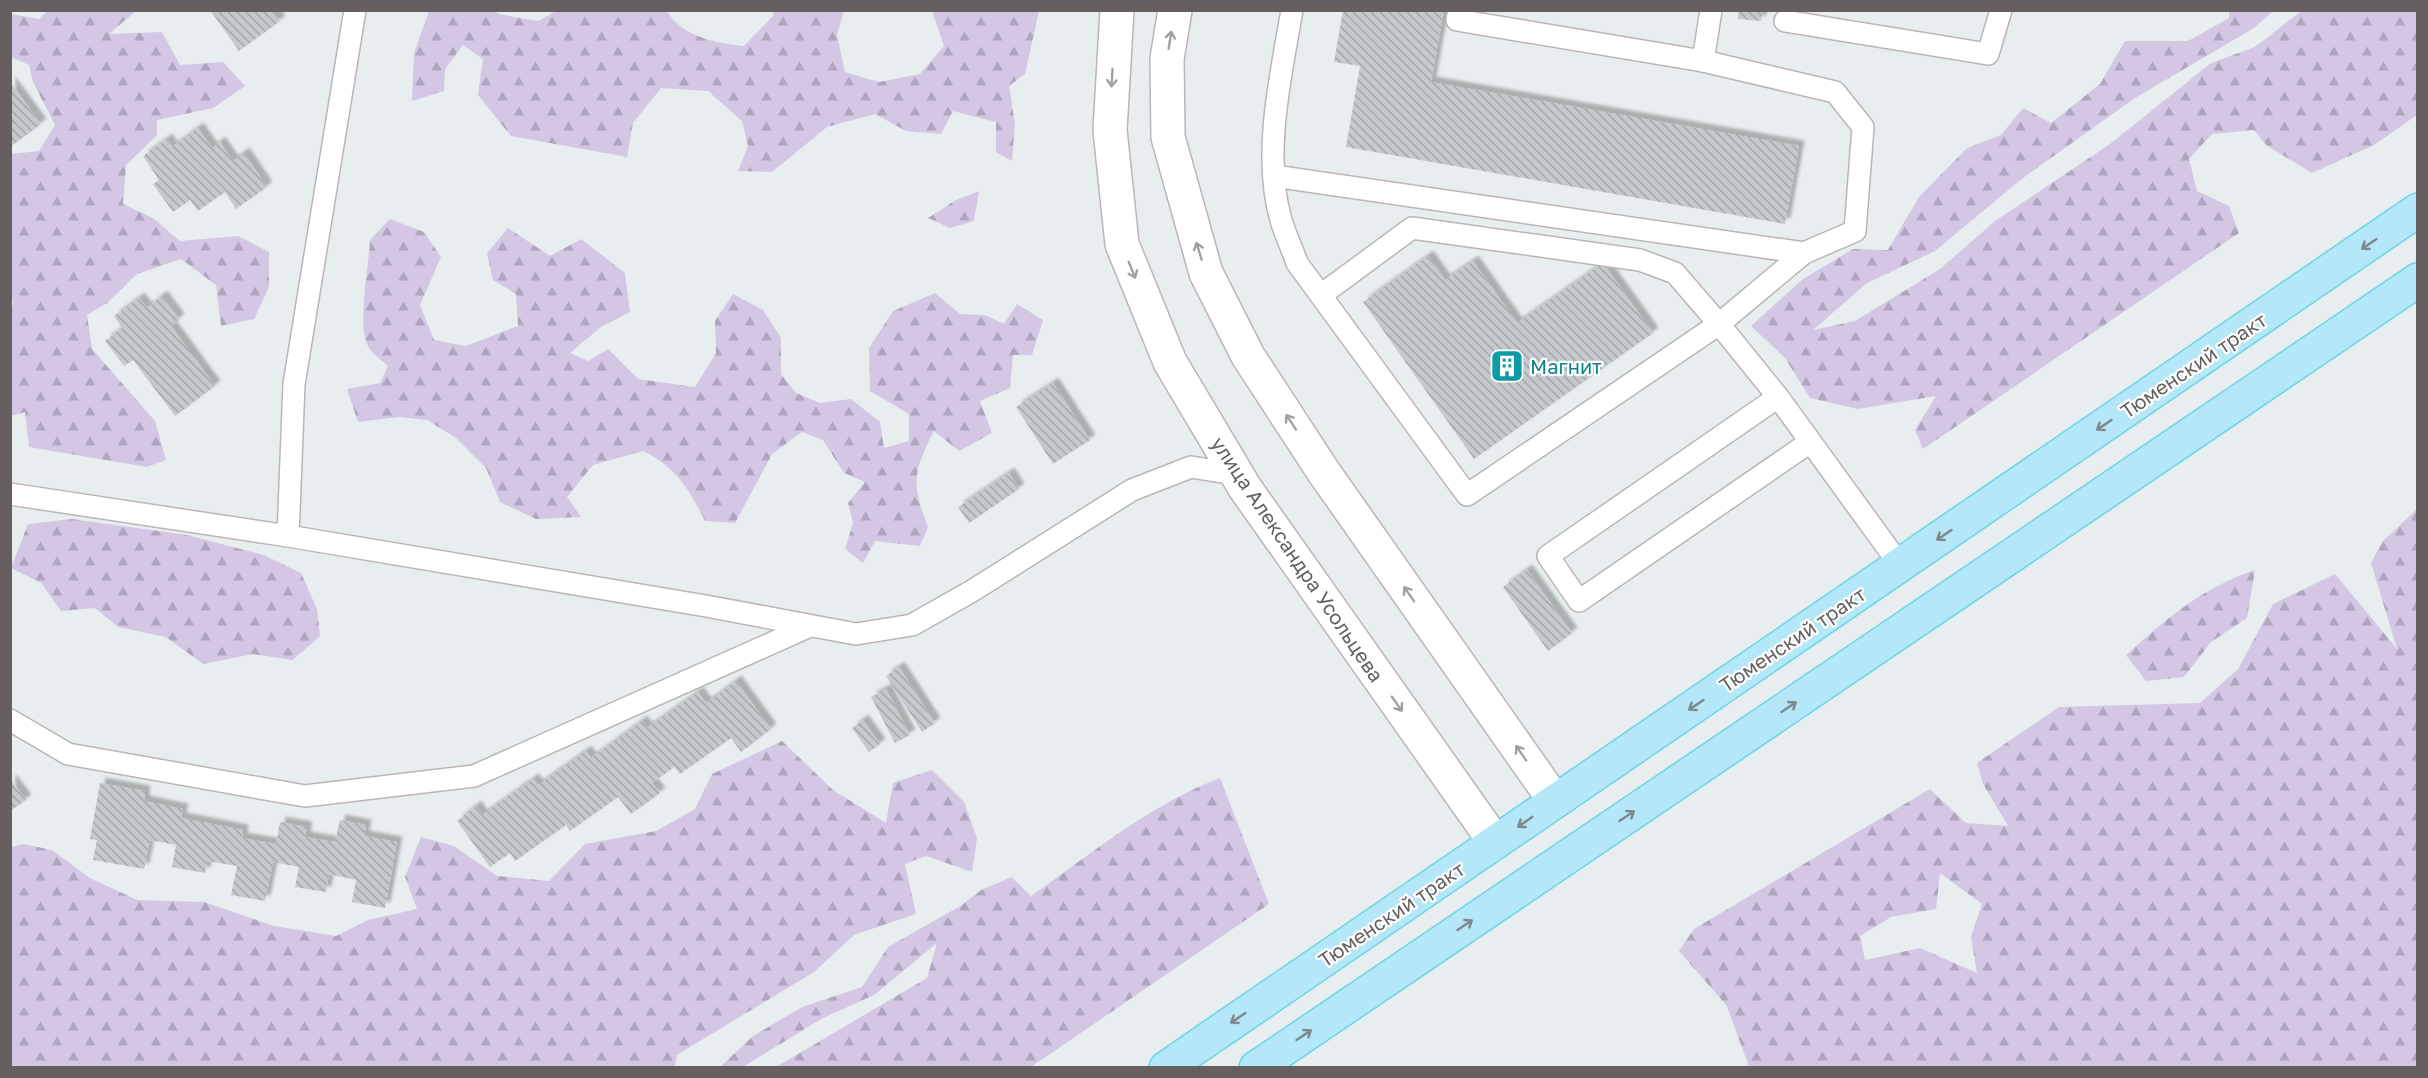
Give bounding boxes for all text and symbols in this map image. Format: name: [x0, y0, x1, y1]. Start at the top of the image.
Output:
one-way arrow: [1165, 30, 1176, 50]
one-way arrow: [1107, 68, 1118, 88]
one-way arrow: [2362, 238, 2378, 250]
one-way arrow: [1193, 242, 1204, 261]
one-way arrow: [1127, 261, 1138, 279]
street label: Тюменский тракт: [2115, 307, 2271, 423]
building icon: Магнит: [1489, 348, 1525, 384]
place label: Магнит: [1530, 354, 1602, 378]
one-way arrow: [1285, 414, 1297, 431]
one-way arrow: [2097, 419, 2113, 431]
street label: улица Александра Усольцева: [1207, 432, 1389, 686]
one-way arrow: [1936, 529, 1952, 541]
street label: Тюменский тракт: [1714, 581, 1870, 697]
one-way arrow: [1403, 586, 1415, 602]
one-way arrow: [1391, 696, 1403, 712]
one-way arrow: [1688, 699, 1705, 711]
one-way arrow: [1780, 701, 1796, 713]
one-way arrow: [1515, 746, 1527, 762]
one-way arrow: [1619, 810, 1635, 822]
one-way arrow: [1517, 816, 1533, 828]
street label: Тюменский тракт: [1313, 856, 1469, 972]
one-way arrow: [1457, 919, 1473, 931]
one-way arrow: [1231, 1012, 1247, 1024]
one-way arrow: [1296, 1029, 1312, 1041]

